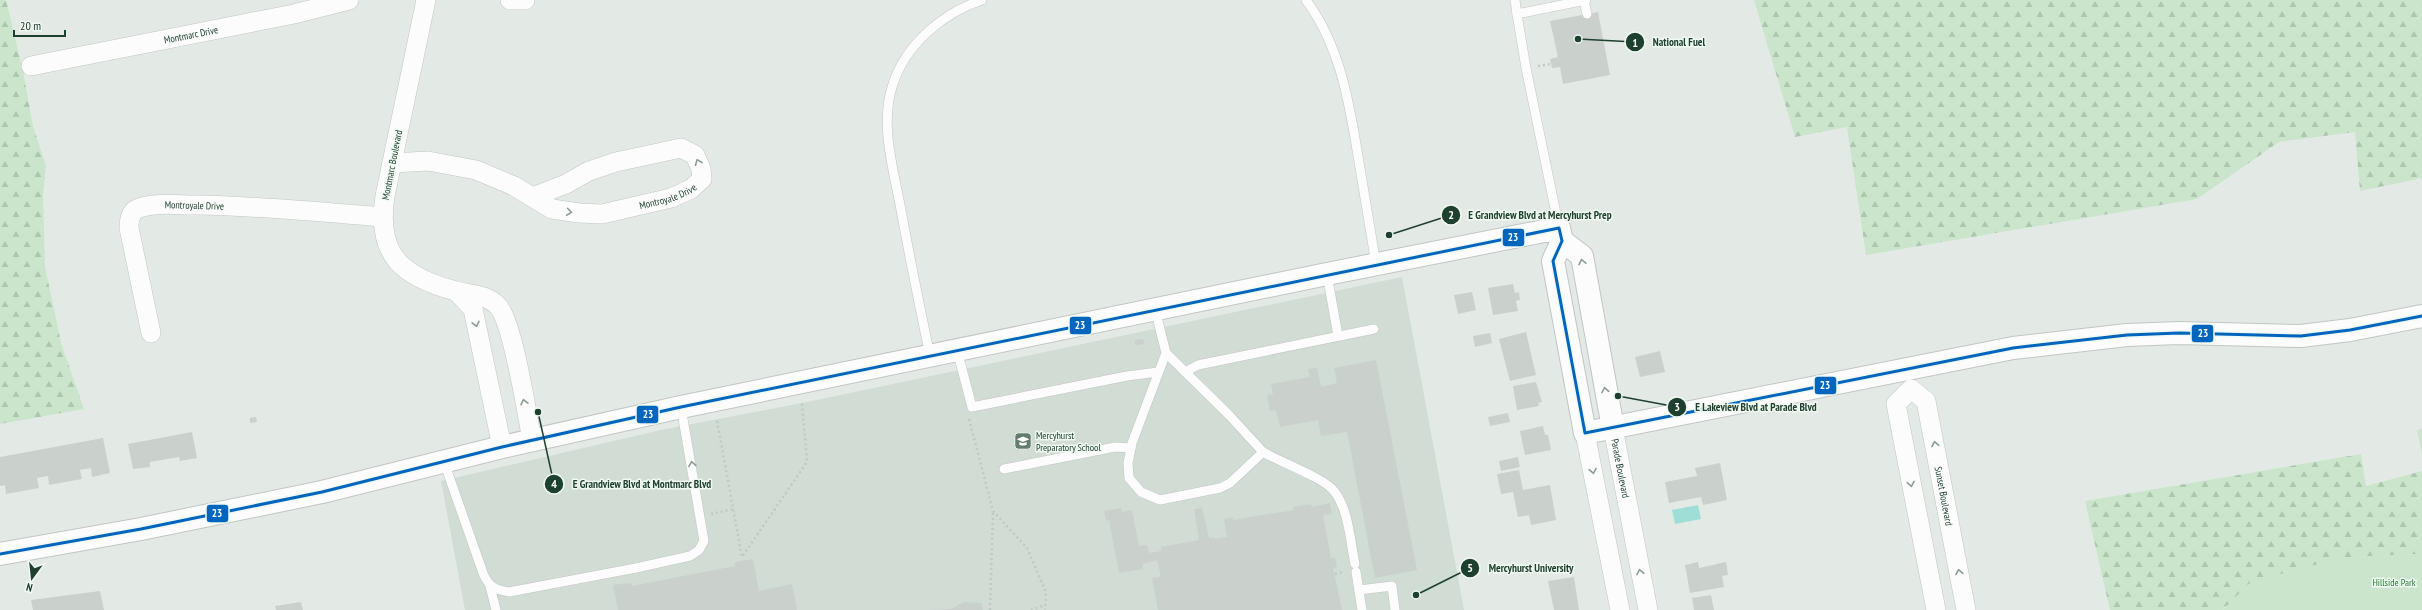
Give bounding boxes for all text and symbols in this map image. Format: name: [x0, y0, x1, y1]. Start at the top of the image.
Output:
scale bar: [14, 12, 65, 38]
text: 20 m: [20, 18, 41, 33]
street label: Montmarc Drive: [163, 23, 219, 46]
callout: National Fuel: [1625, 31, 1713, 54]
text: 1: [1632, 35, 1638, 50]
text: National Fuel: [1653, 35, 1705, 49]
street label: Montmarc Boulevard: [379, 129, 405, 201]
one-way arrow: [694, 158, 702, 165]
street label: Montroyale Drive: [638, 181, 699, 212]
street label: Montroyale Drive: [165, 198, 224, 212]
callout: E Grandview Blvd at Mercyhurst Prep: [1441, 203, 1620, 226]
one-way arrow: [566, 207, 573, 216]
text: 2: [1448, 207, 1454, 222]
text: E Grandview Blvd at Mercyhurst Prep: [1468, 208, 1612, 222]
line badge: 23: [1502, 228, 1525, 247]
text: 23: [1508, 230, 1518, 244]
one-way arrow: [1579, 259, 1587, 266]
line badge: 23: [1069, 316, 1092, 335]
text: 23: [1075, 318, 1085, 332]
one-way arrow: [471, 320, 480, 327]
line badge: 23: [2191, 324, 2214, 343]
text: 23: [2198, 326, 2208, 340]
line badge: 23: [1814, 376, 1837, 395]
text: 23: [1820, 378, 1830, 392]
one-way arrow: [1602, 387, 1610, 393]
callout: E Lakeview Blvd at Parade Blvd: [1667, 396, 1825, 419]
one-way arrow: [521, 399, 529, 405]
text: 3: [1674, 399, 1680, 414]
text: E Lakeview Blvd at Parade Blvd: [1695, 400, 1817, 414]
line badge: 23: [636, 405, 659, 424]
text: 23: [643, 407, 653, 421]
place label: Mercyhurst Preparatory School: [1036, 429, 1101, 454]
school or university icon: Mercyhurst Preparatory School: [1013, 431, 1033, 451]
street label: Parade Boulevard: [1609, 437, 1633, 499]
one-way arrow: [1931, 441, 1939, 447]
one-way arrow: [688, 461, 697, 467]
street label: Sunset Boulevard: [1932, 465, 1956, 527]
one-way arrow: [1588, 468, 1596, 474]
callout: E Grandview Blvd at Montmarc Blvd: [544, 473, 719, 496]
text: 4: [551, 476, 557, 491]
text: E Grandview Blvd at Montmarc Blvd: [573, 477, 711, 491]
one-way arrow: [1906, 481, 1915, 487]
line badge: 23: [206, 504, 229, 523]
text: 23: [212, 506, 222, 520]
callout: Mercyhurst University: [1460, 557, 1581, 580]
north arrow: [12, 558, 52, 598]
text: 5: [1467, 560, 1473, 575]
text: Mercyhurst University: [1489, 561, 1574, 575]
one-way arrow: [1637, 569, 1645, 575]
one-way arrow: [1955, 569, 1963, 575]
park label: Hillside Park: [2372, 576, 2416, 589]
text: N: [25, 580, 34, 595]

